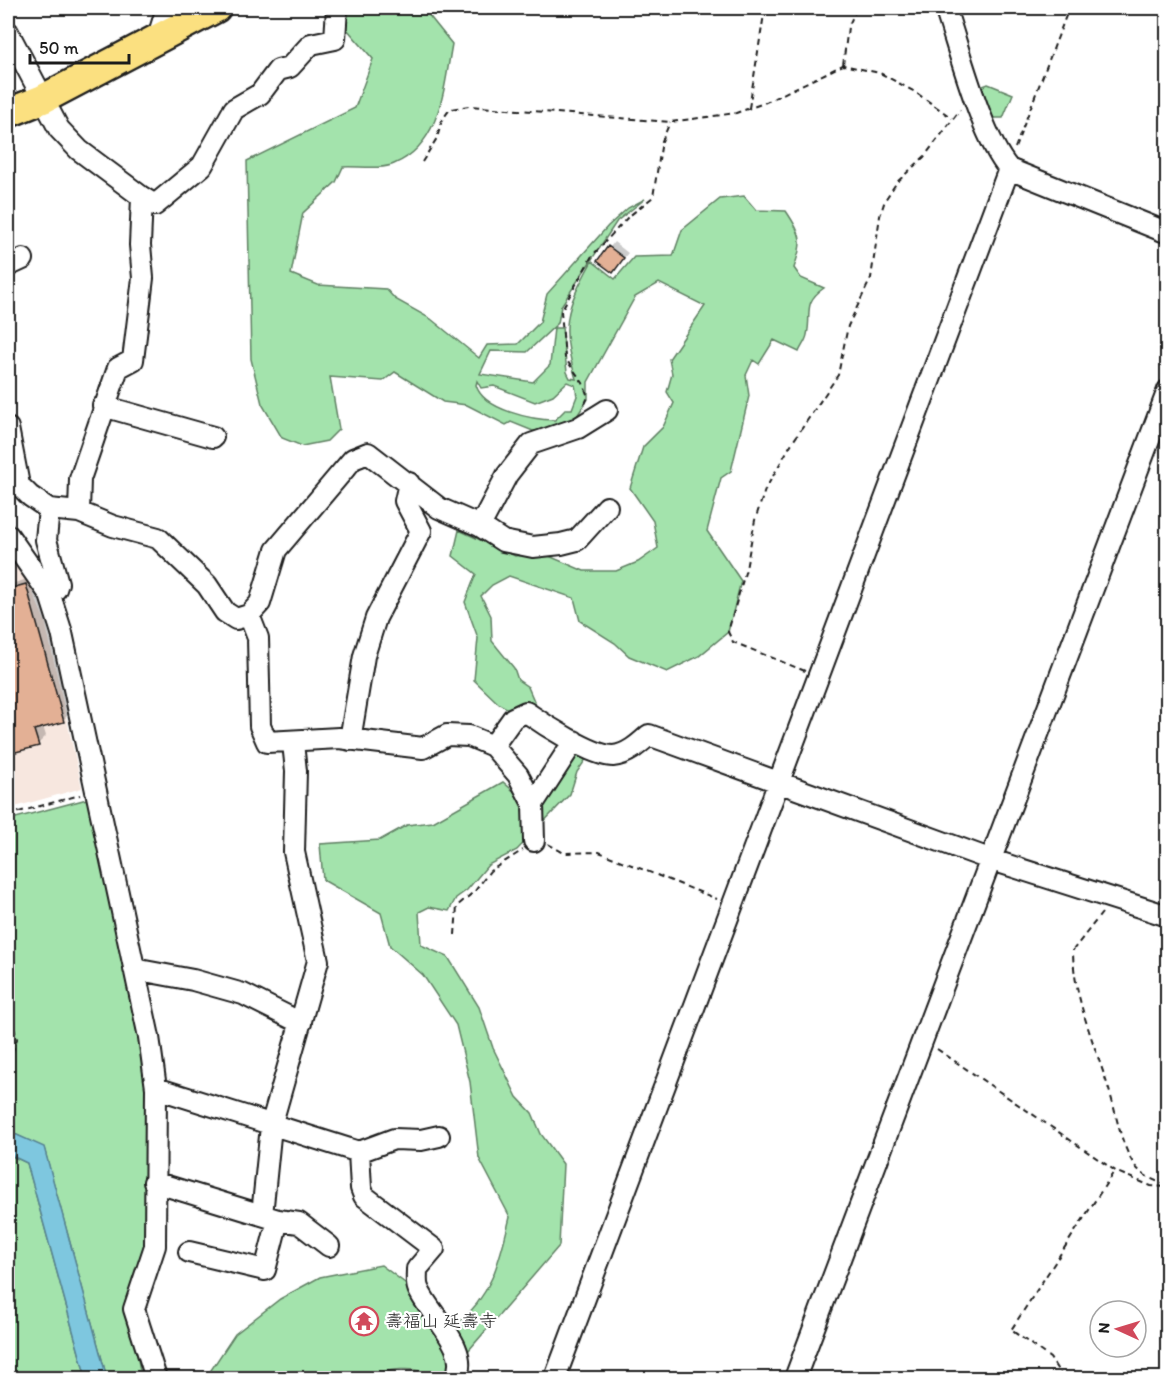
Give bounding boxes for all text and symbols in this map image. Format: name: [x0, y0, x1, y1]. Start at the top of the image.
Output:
scale bar: [30, 27, 129, 65]
text: 50 m: [39, 37, 79, 59]
north arrow: [1088, 1299, 1148, 1359]
temple icon: 壽福山 延壽寺: [348, 1305, 380, 1337]
place label: 壽福山 延壽寺: [385, 1310, 497, 1332]
text: N: [1094, 1322, 1113, 1334]

